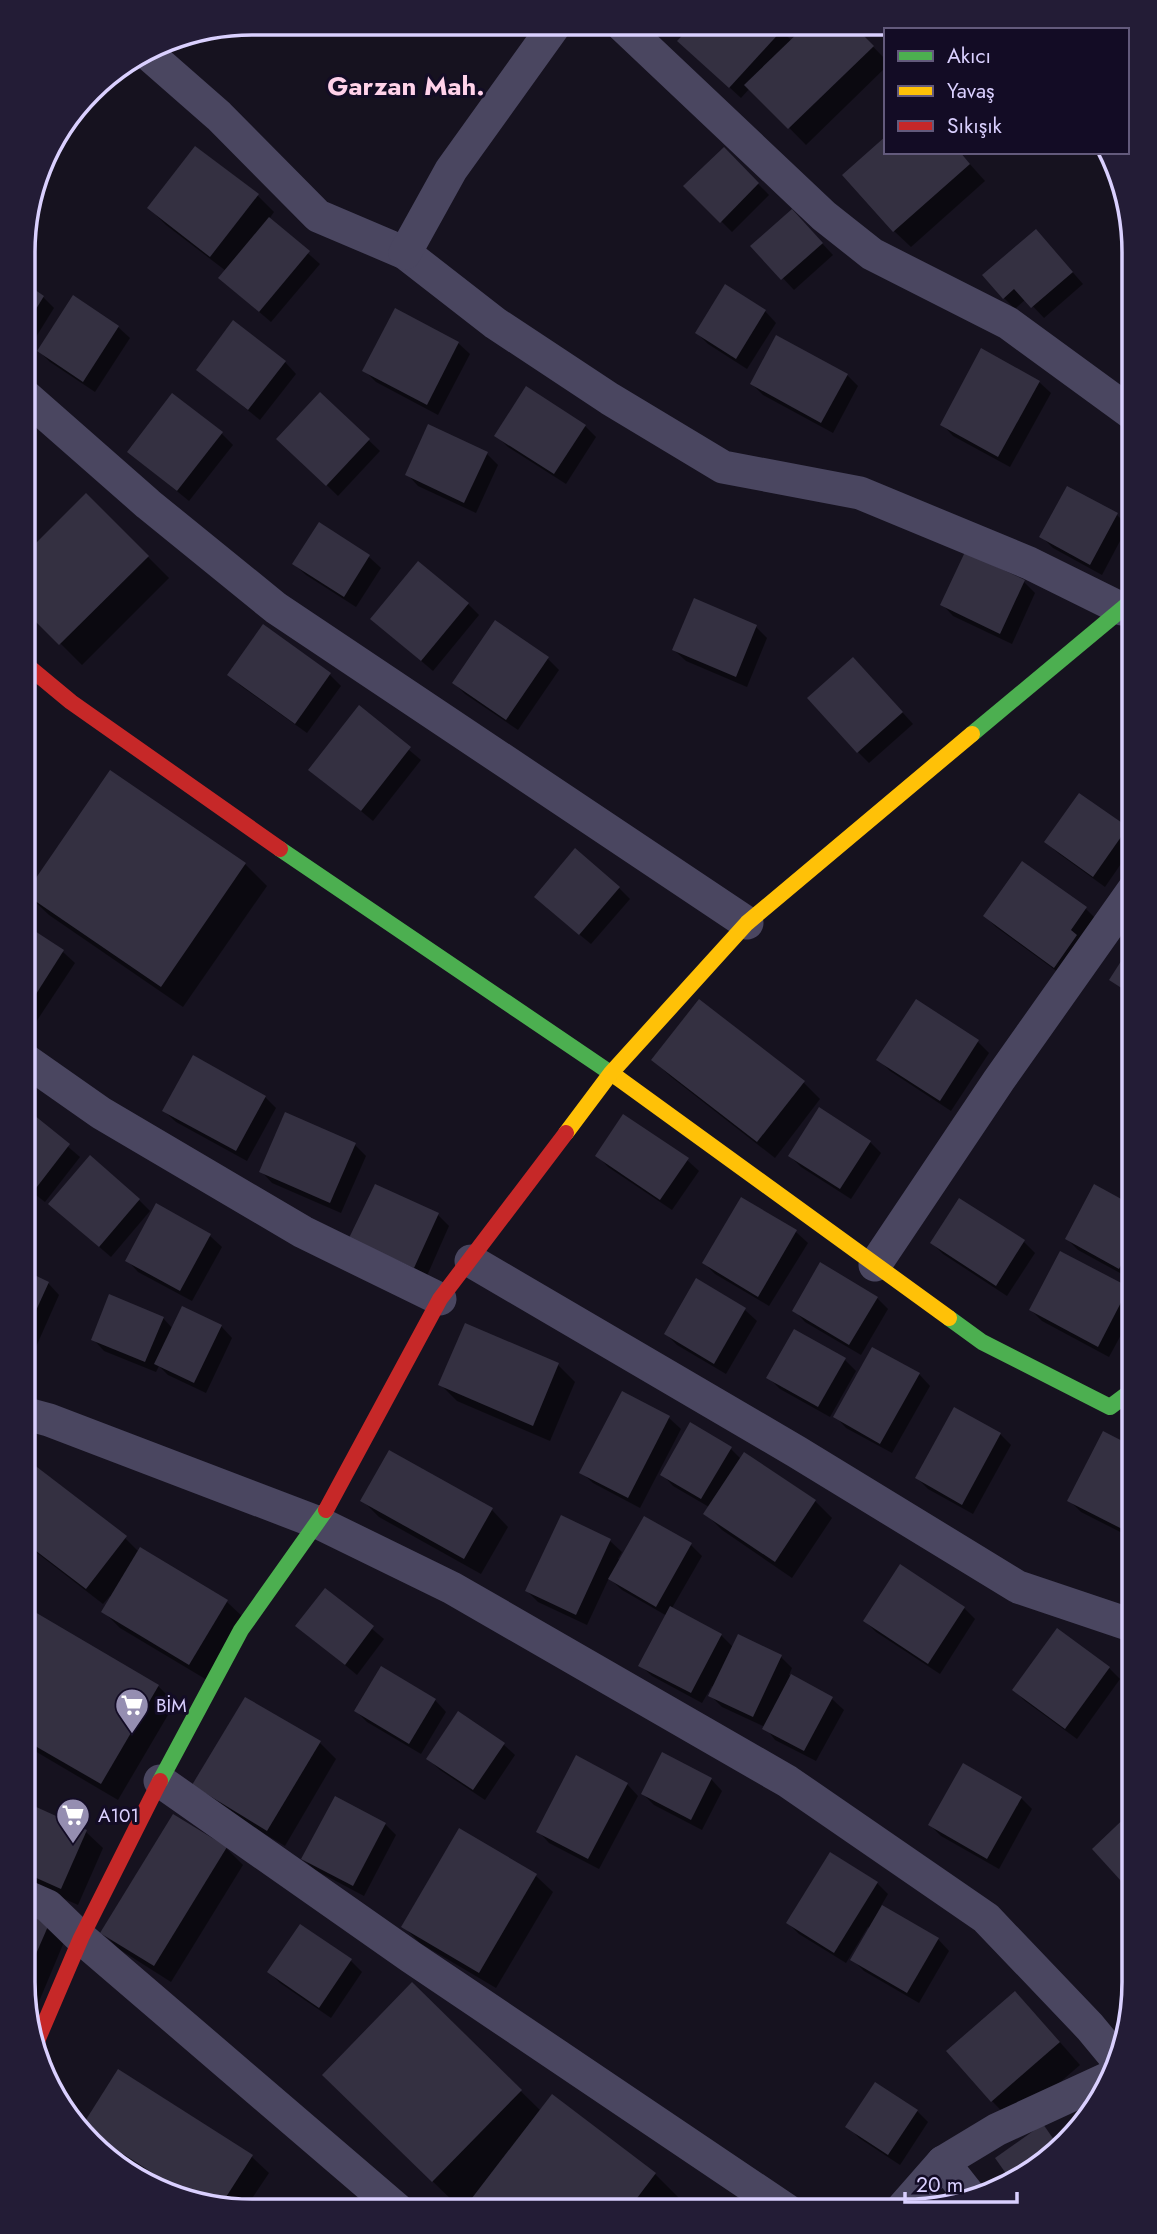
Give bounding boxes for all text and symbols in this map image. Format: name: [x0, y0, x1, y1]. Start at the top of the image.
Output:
legend: [884, 28, 1129, 154]
text: Akıcı: [947, 41, 991, 71]
district label: Garzan Mah.: [327, 67, 485, 105]
text: Yavaş: [947, 76, 994, 106]
text: Sıkışık: [947, 111, 1003, 141]
supermarket icon: BİM: [113, 1686, 151, 1735]
place label: BİM: [156, 1692, 187, 1719]
supermarket icon: A101: [54, 1796, 92, 1845]
place label: A101: [98, 1802, 139, 1829]
scale bar: [905, 2160, 1017, 2204]
text: 20 m: [916, 2170, 963, 2200]

